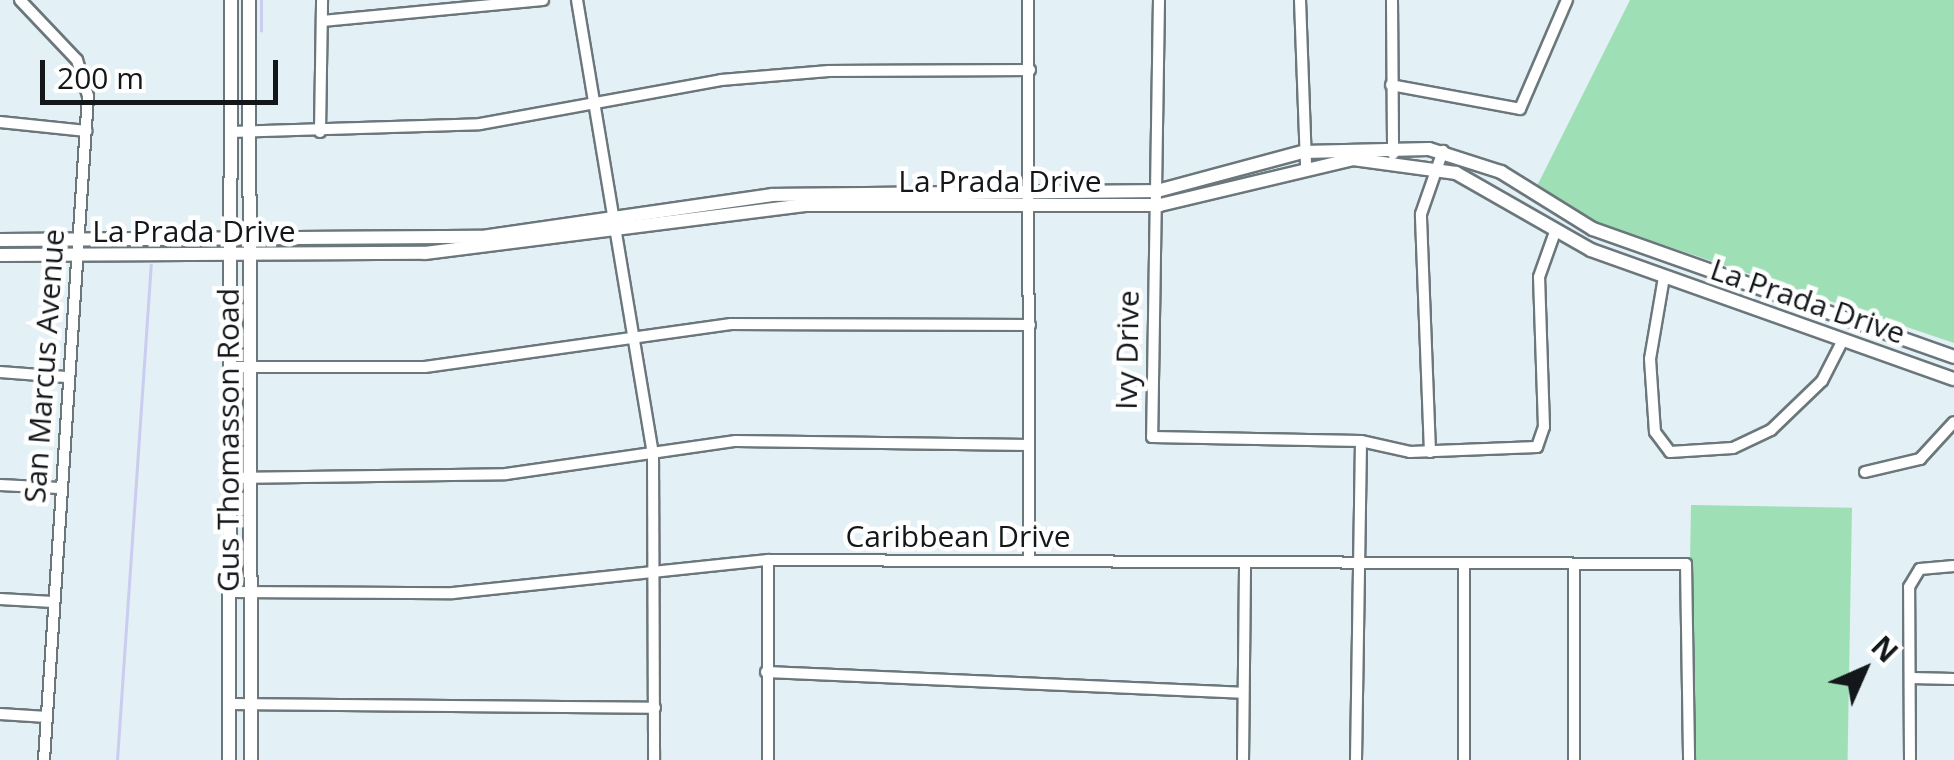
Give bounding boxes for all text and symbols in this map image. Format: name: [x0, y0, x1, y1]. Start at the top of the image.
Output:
scale bar: [45, 40, 282, 102]
text: 200 m: [57, 57, 144, 98]
street label: La Prada Drive: [898, 163, 1102, 199]
street label: La Prada Drive: [92, 213, 296, 249]
street label: San Marcus Avenue: [16, 228, 72, 504]
street label: La Prada Drive: [1706, 251, 1910, 351]
street label: Gus Thomasson Road: [210, 288, 246, 592]
street label: Ivy Drive: [1108, 290, 1146, 410]
street label: Caribbean Drive: [845, 518, 1071, 554]
north arrow: [1814, 620, 1914, 720]
text: N: [1864, 627, 1907, 670]

